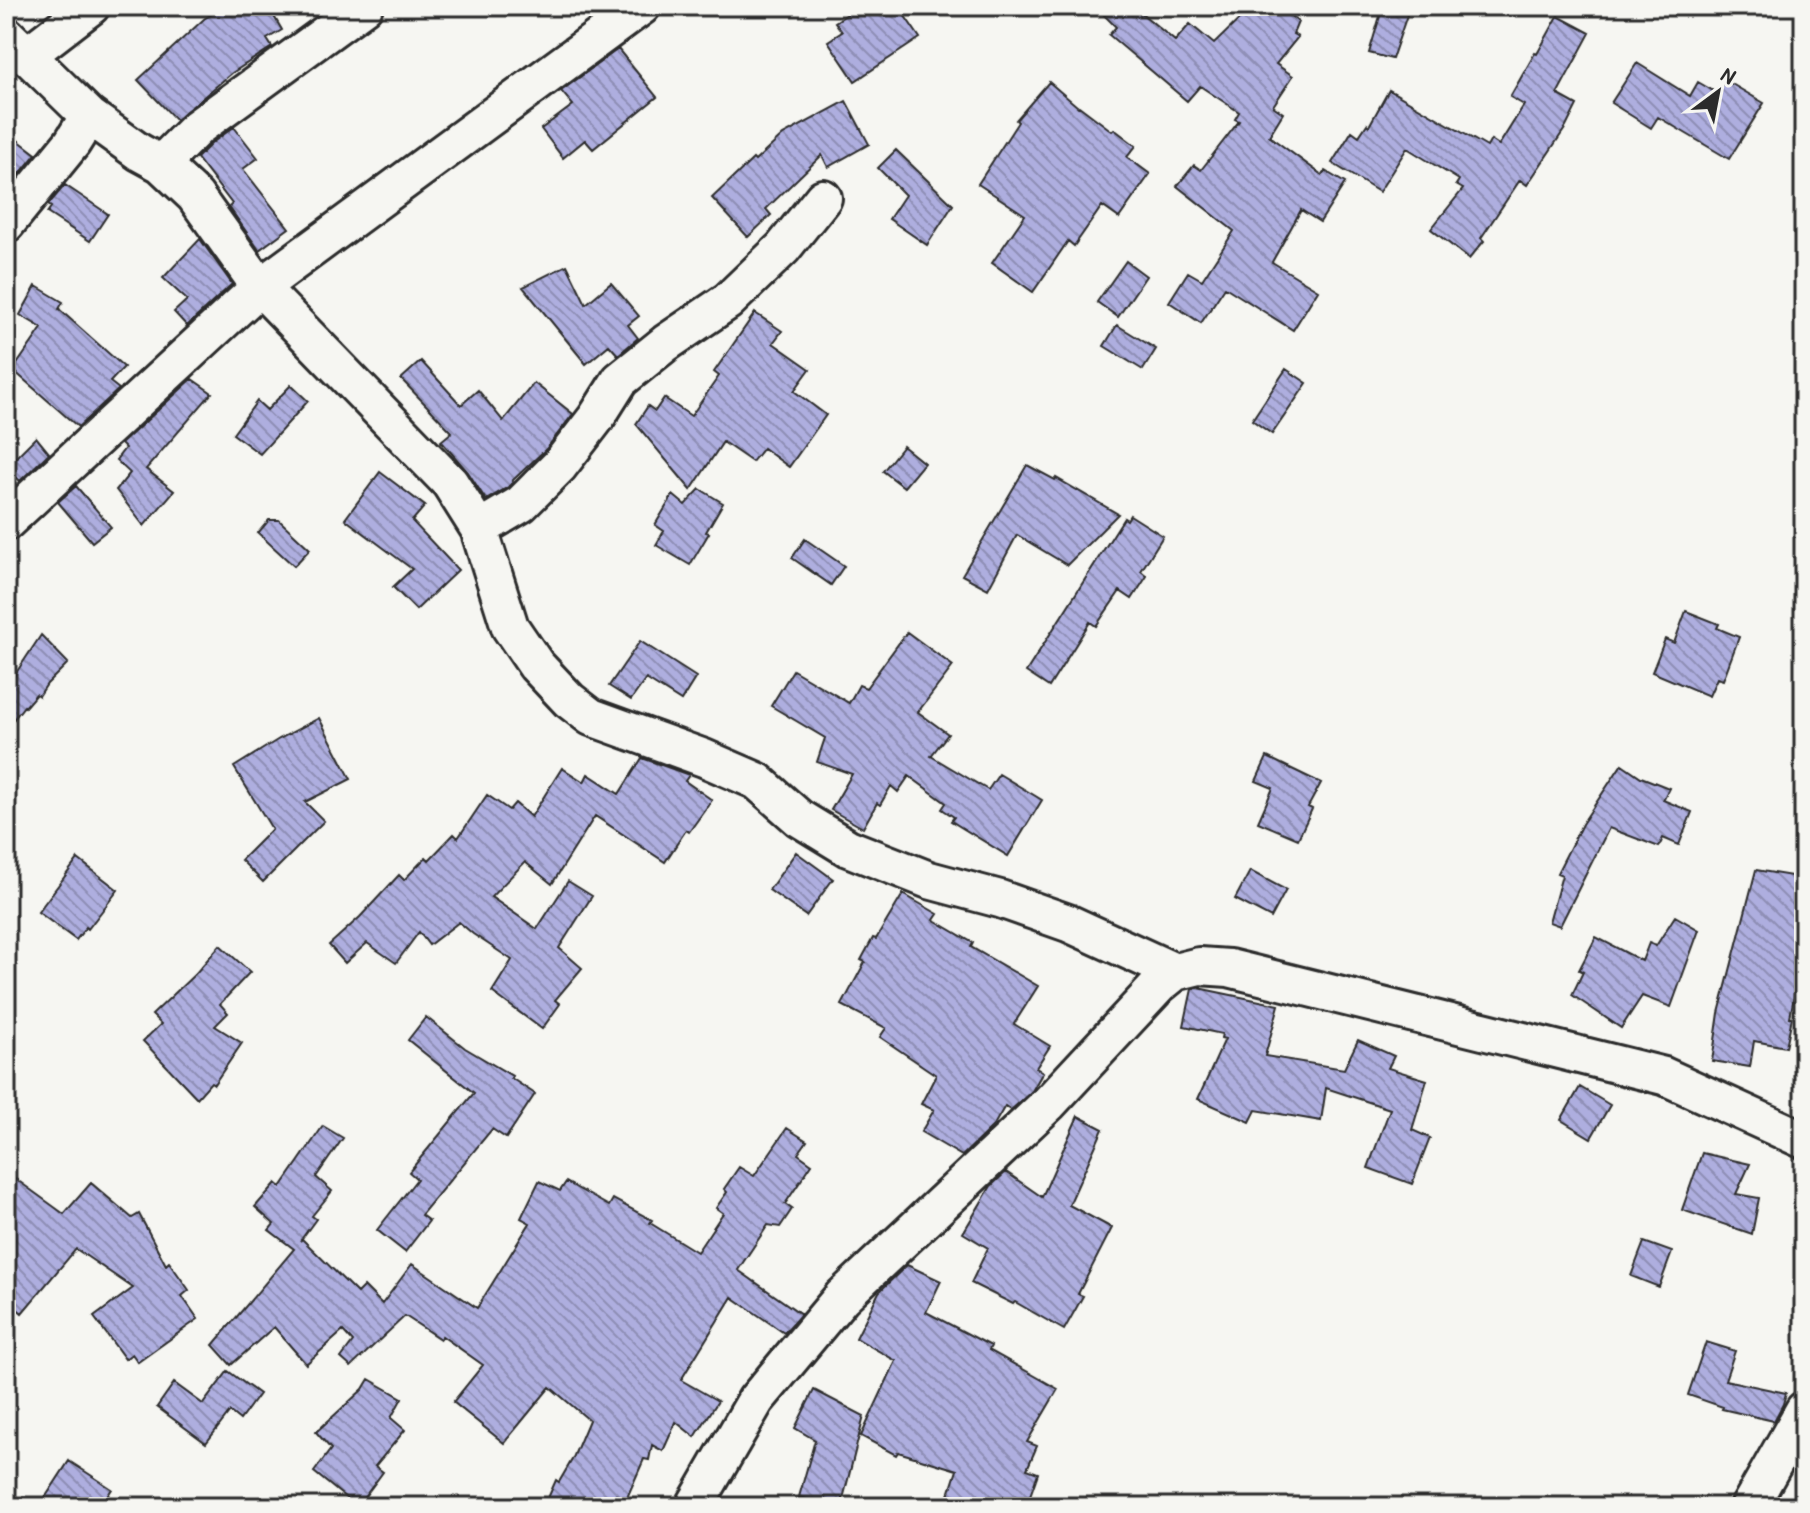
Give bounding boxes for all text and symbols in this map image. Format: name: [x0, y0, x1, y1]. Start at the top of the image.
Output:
north arrow: [1678, 52, 1758, 132]
text: N: [1716, 59, 1742, 91]

